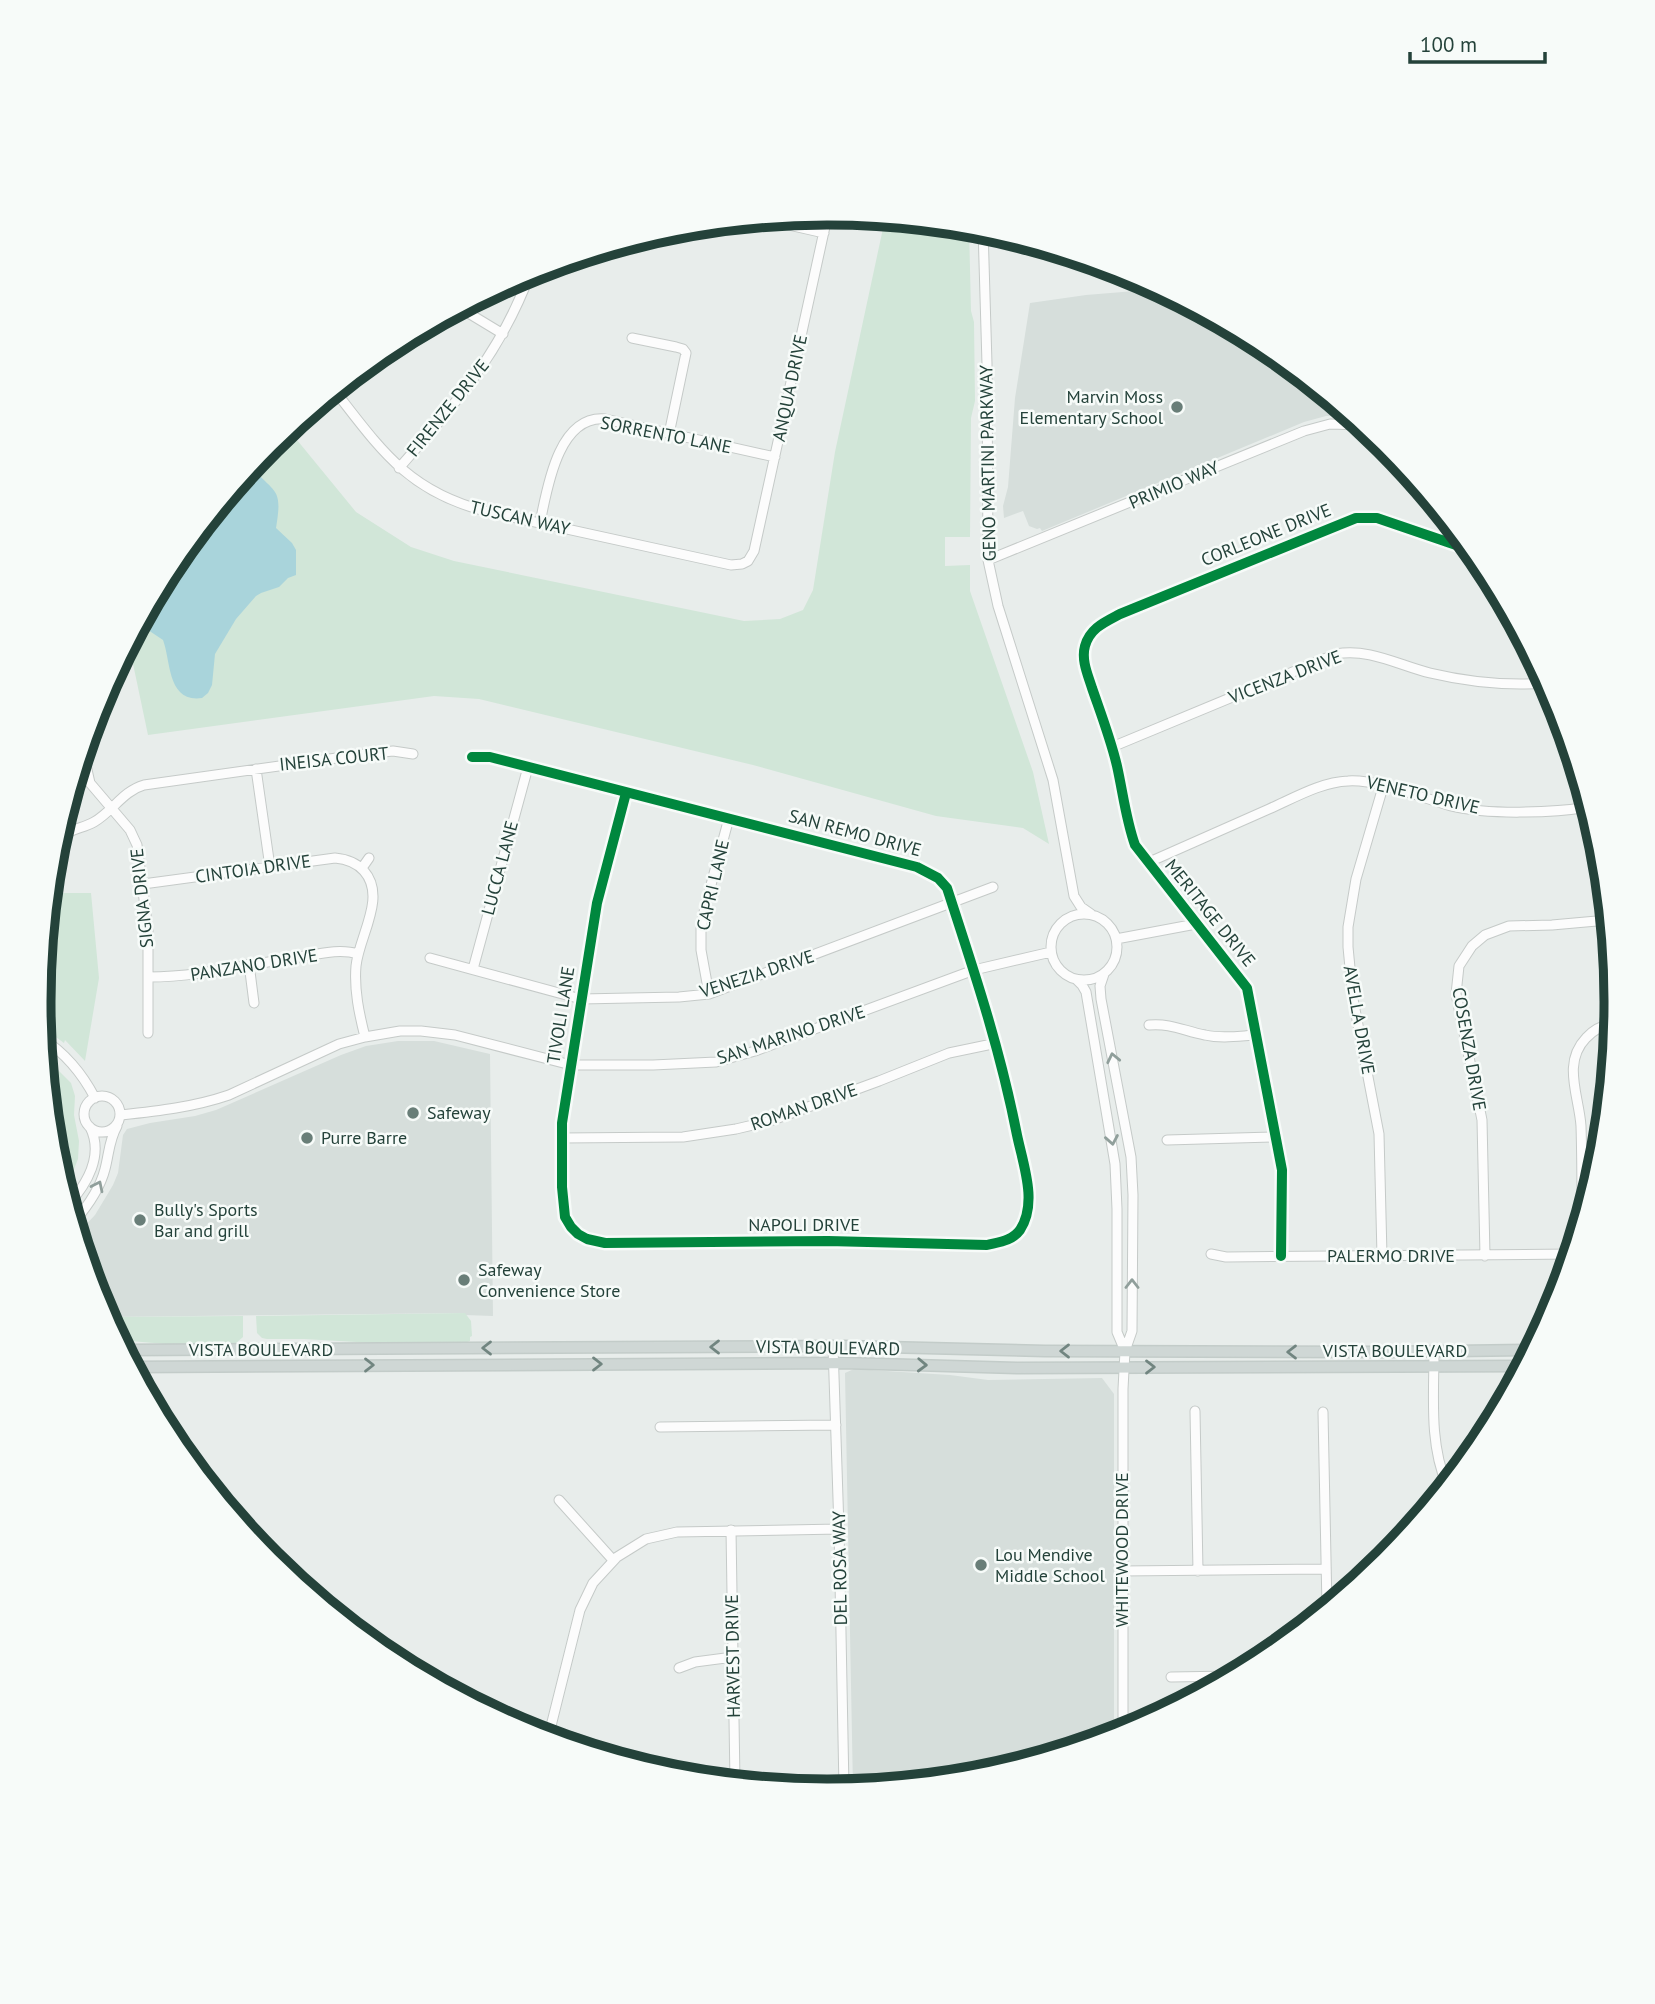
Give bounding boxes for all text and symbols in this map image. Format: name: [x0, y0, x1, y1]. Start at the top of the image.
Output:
scale bar: [1410, 21, 1545, 65]
text: 100 m: [1420, 31, 1477, 58]
street label: ANQUA DRIVE: [767, 332, 812, 444]
street label: FIRENZE DRIVE: [401, 354, 494, 461]
street label: GENO MARTINI PARKWAY: [974, 365, 1001, 561]
place label: Marvin Moss Elementary School: [1020, 385, 1164, 429]
marker: Marvin Moss Elementary School: [1169, 399, 1185, 415]
street label: SORRENTO LANE: [599, 411, 734, 458]
street label: PRIMIO WAY: [1125, 455, 1222, 514]
street label: TUSCAN WAY: [468, 495, 572, 540]
street label: CORLEONE DRIVE: [1197, 498, 1334, 571]
street label: VICENZA DRIVE: [1224, 644, 1345, 709]
street label: INEISA COURT: [278, 741, 390, 776]
street label: VENETO DRIVE: [1363, 770, 1482, 819]
street label: SAN REMO DRIVE: [786, 804, 924, 861]
street label: LUCCA LANE: [476, 818, 523, 918]
street label: CAPRI LANE: [691, 837, 734, 933]
street label: SIGNA DRIVE: [125, 847, 158, 949]
street label: CINTOIA DRIVE: [194, 849, 312, 888]
street label: MERITAGE DRIVE: [1160, 854, 1261, 971]
street label: PANZANO DRIVE: [189, 943, 319, 986]
street label: VENEZIA DRIVE: [696, 944, 817, 1003]
street label: AVELLA DRIVE: [1339, 963, 1380, 1076]
street label: TIVOLI LANE: [541, 965, 580, 1065]
street label: COSENZA DRIVE: [1447, 985, 1492, 1113]
street label: SAN MARINO DRIVE: [714, 1000, 868, 1069]
one-way arrow: [1106, 1052, 1121, 1064]
street label: ROMAN DRIVE: [747, 1078, 860, 1136]
place label: Safeway: [427, 1101, 491, 1124]
marker: Safeway: [405, 1105, 421, 1121]
place label: Purre Barre: [321, 1126, 407, 1149]
marker: Purre Barre: [299, 1130, 315, 1146]
one-way arrow: [1104, 1134, 1119, 1145]
one-way arrow: [90, 1181, 103, 1194]
place label: Bully's Sports Bar and grill: [154, 1198, 258, 1242]
marker: Bully's Sports Bar and grill: [132, 1212, 148, 1228]
street label: NAPOLI DRIVE: [748, 1213, 860, 1236]
street label: PALERMO DRIVE: [1327, 1244, 1455, 1267]
place label: Safeway Convenience Store: [478, 1258, 620, 1302]
marker: Safeway Convenience Store: [456, 1272, 472, 1288]
one-way arrow: [1125, 1278, 1140, 1289]
street label: VISTA BOULEVARD: [755, 1335, 900, 1360]
street label: VISTA BOULEVARD: [188, 1338, 333, 1361]
one-way arrow: [709, 1339, 719, 1355]
street label: VISTA BOULEVARD: [1322, 1339, 1467, 1362]
one-way arrow: [481, 1341, 492, 1356]
one-way arrow: [1059, 1343, 1069, 1359]
one-way arrow: [1286, 1344, 1297, 1359]
one-way arrow: [591, 1357, 602, 1372]
one-way arrow: [364, 1358, 375, 1373]
one-way arrow: [917, 1358, 928, 1373]
one-way arrow: [1145, 1359, 1155, 1375]
street label: WHITEWOOD DRIVE: [1110, 1472, 1133, 1628]
street label: DEL ROSA WAY: [827, 1511, 852, 1625]
place label: Lou Mendive Middle School: [995, 1543, 1105, 1587]
marker: Lou Mendive Middle School: [973, 1557, 989, 1573]
street label: HARVEST DRIVE: [720, 1594, 745, 1718]

